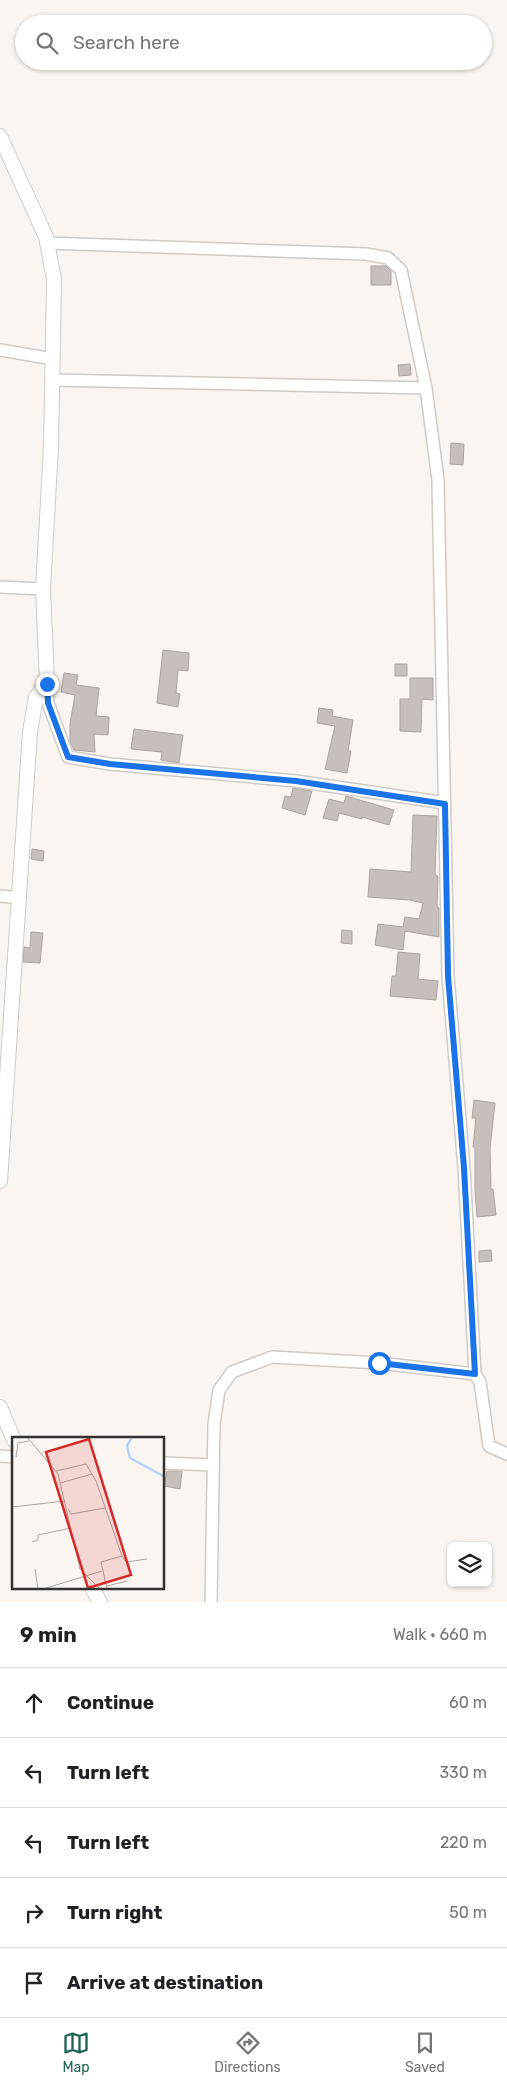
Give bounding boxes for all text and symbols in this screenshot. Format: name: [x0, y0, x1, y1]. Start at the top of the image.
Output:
search box: [15, 15, 492, 70]
icon: search: [33, 29, 61, 57]
text: Search here: [73, 31, 180, 54]
route end: [36, 673, 59, 696]
route start: [368, 1352, 391, 1375]
inset map: [12, 1437, 165, 1590]
map controls: [447, 1542, 492, 1587]
button: layers: [447, 1542, 492, 1587]
text: 9 min: [20, 1622, 77, 1647]
text: Walk · 660 m: [393, 1625, 487, 1644]
icon: ahead: [20, 1689, 48, 1717]
text: Continue: [67, 1691, 154, 1714]
text: 60 m: [449, 1693, 487, 1712]
icon: left: [20, 1759, 48, 1787]
text: Turn left: [67, 1761, 149, 1784]
text: 330 m: [439, 1763, 487, 1782]
icon: left: [20, 1829, 48, 1857]
text: Turn left: [67, 1831, 149, 1854]
text: 220 m: [440, 1833, 487, 1852]
icon: right: [20, 1899, 48, 1927]
text: Turn right: [67, 1901, 162, 1924]
text: 50 m: [449, 1903, 487, 1922]
icon: arrive: [20, 1969, 48, 1997]
text: Arrive at destination: [67, 1971, 263, 1994]
tab: Map: [62, 2029, 90, 2076]
tab: Directions: [214, 2029, 281, 2076]
tab: Saved: [405, 2029, 445, 2076]

